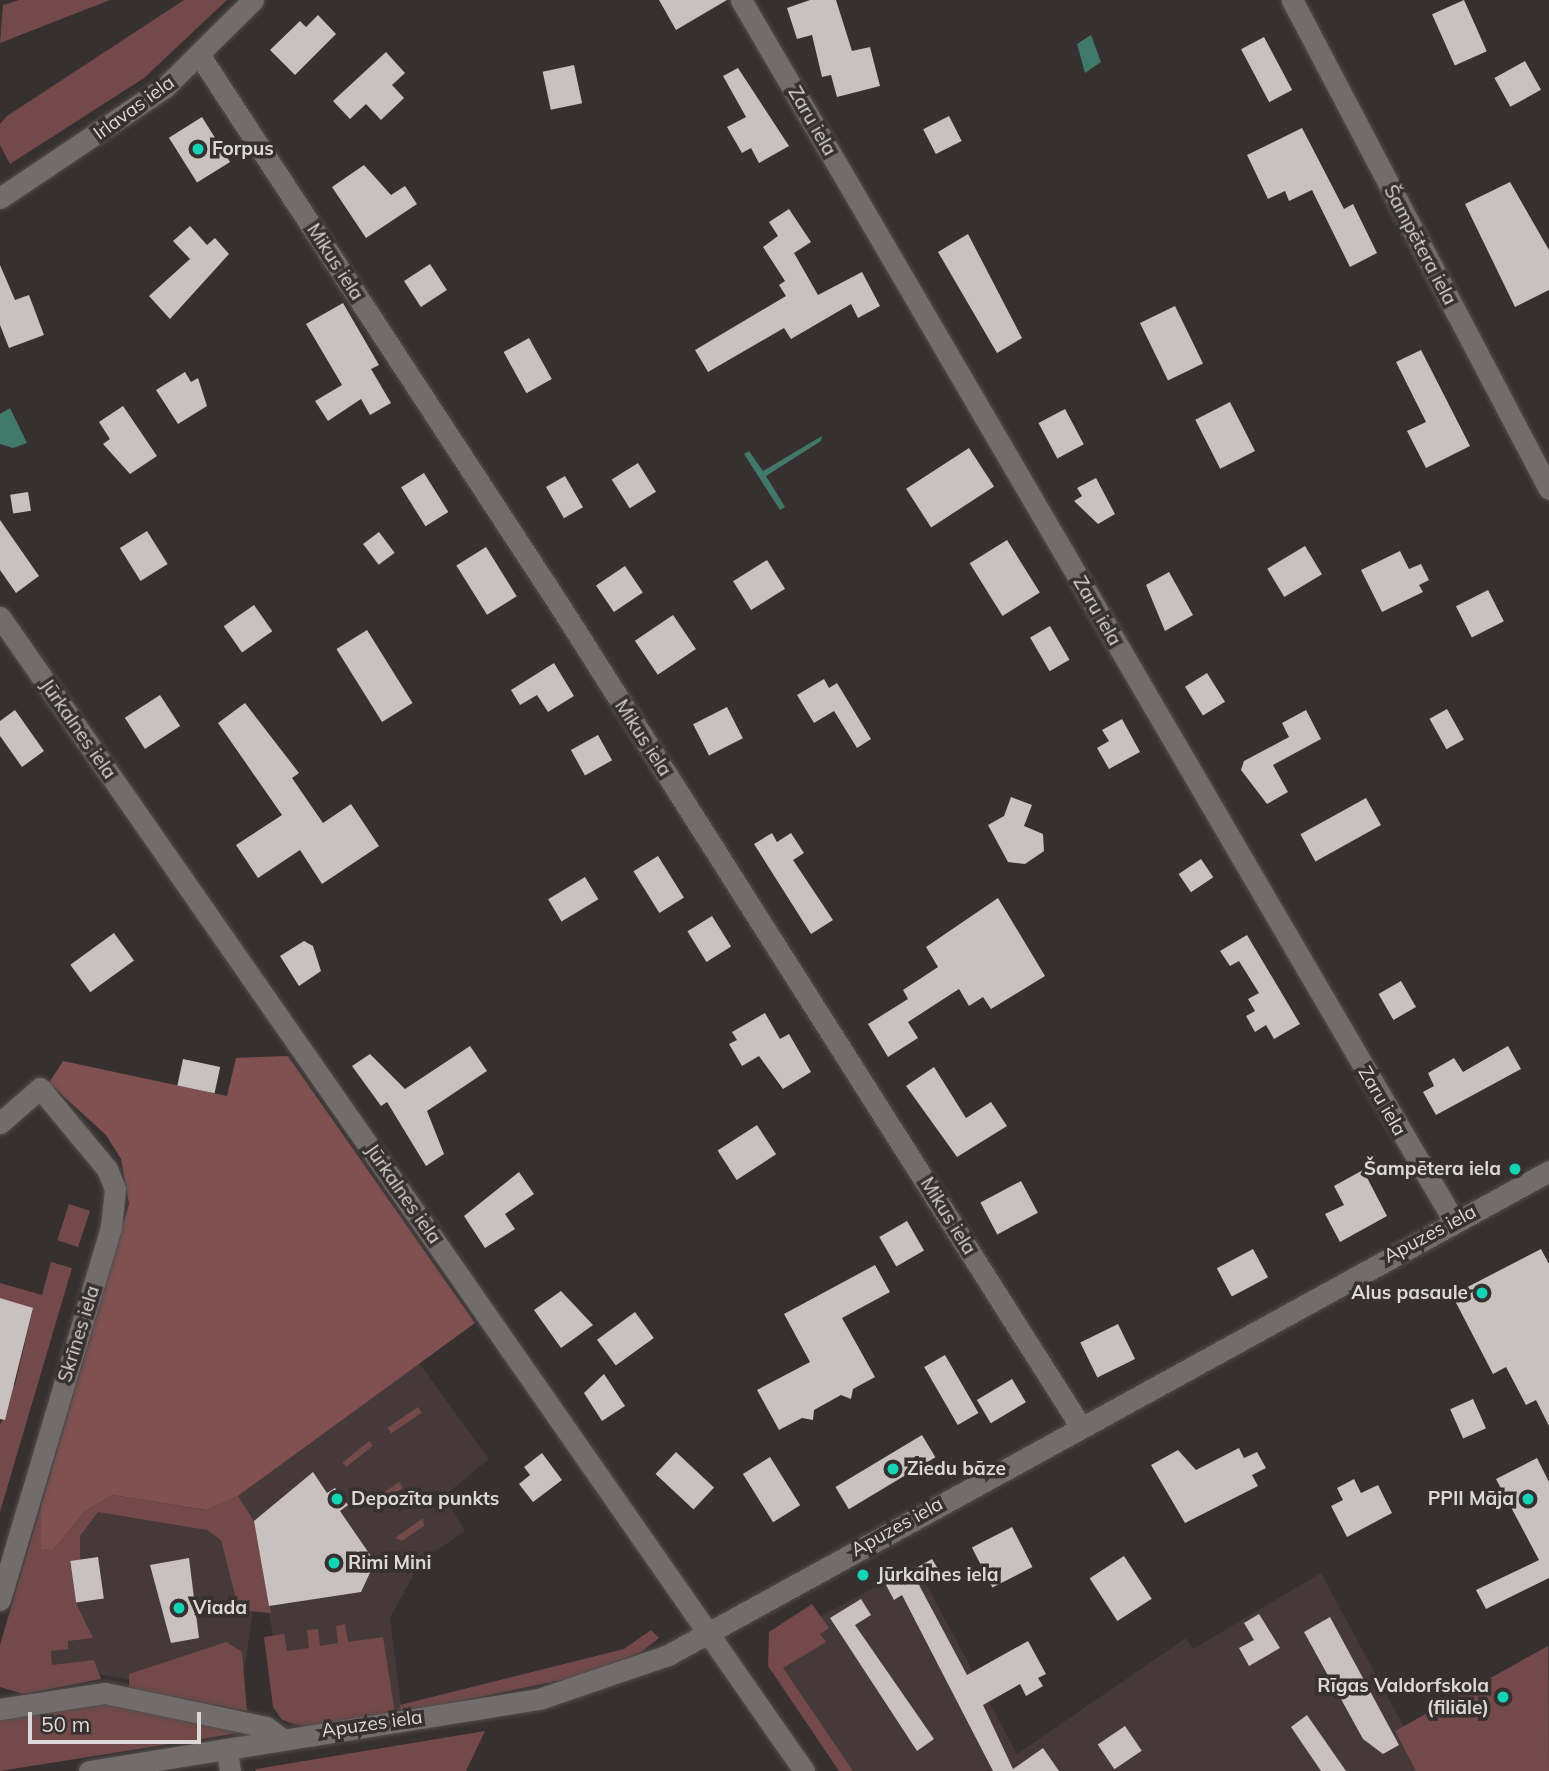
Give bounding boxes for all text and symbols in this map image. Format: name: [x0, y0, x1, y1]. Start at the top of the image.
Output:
street label: Irlavas iela: [89, 71, 179, 145]
street label: Zaru iela: [783, 82, 841, 160]
place label: Forpus: [212, 138, 274, 160]
marker: Forpus: [190, 141, 206, 157]
street label: Šampētera iela: [1379, 181, 1461, 309]
street label: Mikus iela: [302, 219, 368, 305]
street label: Zaru iela: [1068, 572, 1126, 650]
street label: Jūrkalnes iela: [35, 675, 121, 783]
street label: Mikus iela: [610, 695, 676, 781]
street label: Zaru iela: [1353, 1062, 1411, 1140]
street label: Jūrkalnes iela: [360, 1140, 446, 1248]
place label: Šampētera iela: [1364, 1158, 1501, 1180]
marker: Šampētera iela: [1507, 1161, 1523, 1177]
street label: Mikus iela: [915, 1173, 981, 1259]
street label: Apuzes iela: [1380, 1200, 1480, 1268]
place label: Alus pasaule: [1351, 1282, 1468, 1304]
street label: Skrīnes iela: [54, 1283, 104, 1385]
marker: Alus pasaule: [1474, 1285, 1490, 1301]
place label: Ziedu bāze: [907, 1458, 1006, 1480]
marker: Ziedu bāze: [885, 1461, 901, 1477]
place label: Depozīta punkts: [351, 1488, 499, 1510]
place label: PPII Māja: [1428, 1488, 1514, 1510]
marker: Depozīta punkts: [329, 1491, 345, 1507]
marker: PPII Māja: [1520, 1491, 1536, 1507]
street label: Apuzes iela: [847, 1492, 947, 1562]
place label: Rimi Mini: [348, 1552, 431, 1574]
marker: Rimi Mini: [326, 1555, 342, 1571]
place label: Jūrkalnes iela: [877, 1564, 999, 1586]
marker: Jūrkalnes iela: [855, 1567, 871, 1583]
place label: Viada: [193, 1597, 247, 1619]
marker: Viada: [171, 1600, 187, 1616]
place label: Rīgas Valdorfskola (filiāle): [1317, 1675, 1489, 1719]
marker: Rīgas Valdorfskola (filiāle): [1495, 1689, 1511, 1705]
scale bar: [32, 1698, 205, 1742]
street label: Apuzes iela: [320, 1706, 424, 1742]
text: 50 m: [41, 1711, 90, 1737]

